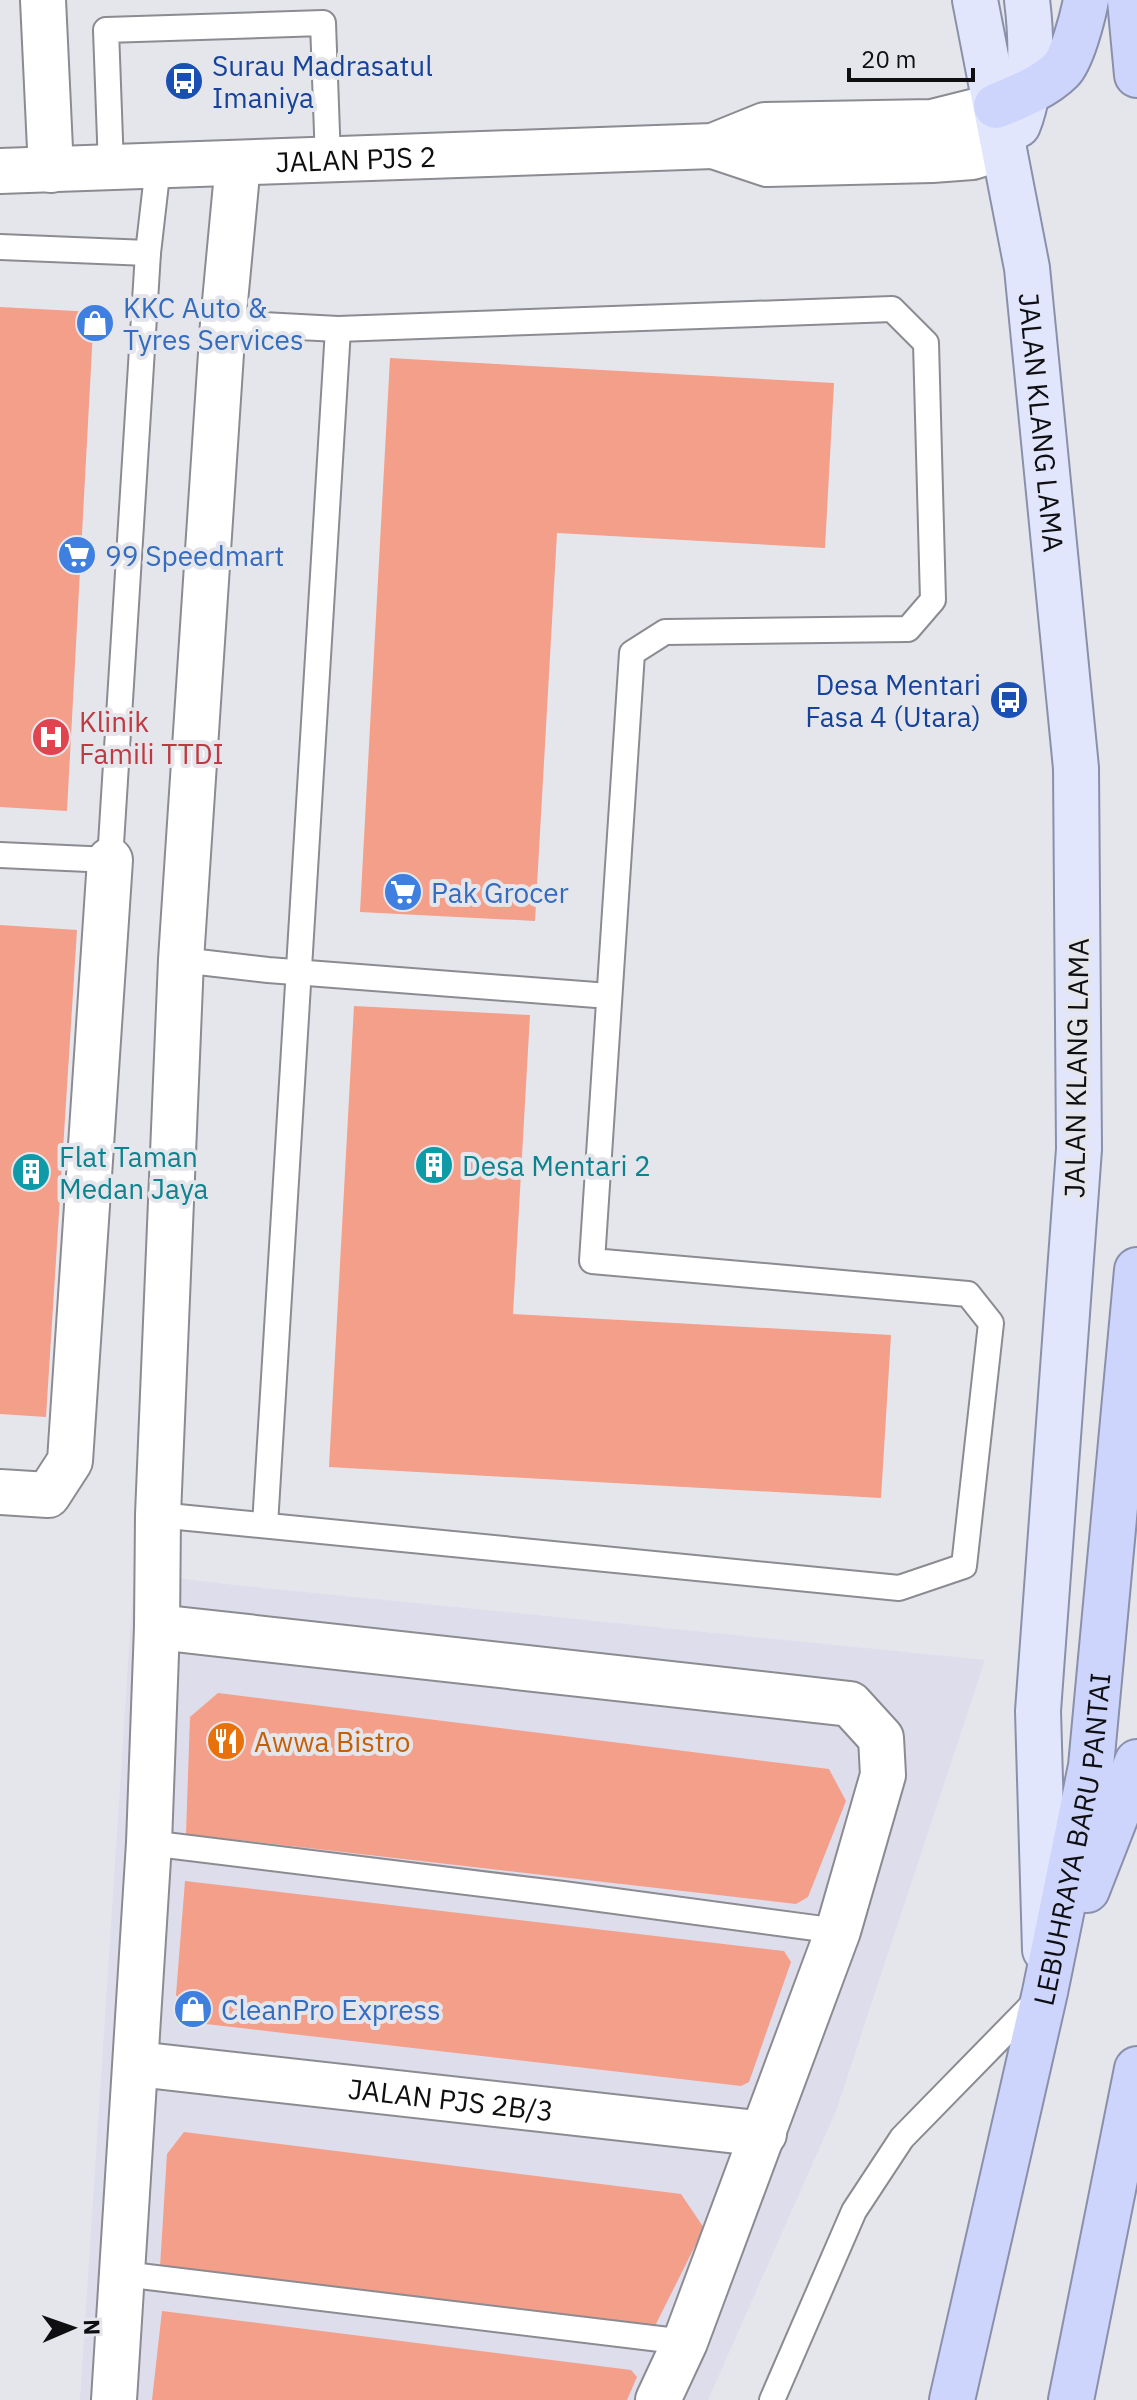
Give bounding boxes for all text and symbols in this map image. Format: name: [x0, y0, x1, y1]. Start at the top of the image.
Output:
scale bar: [849, 32, 973, 82]
text: 20 m: [861, 43, 916, 75]
place label: Surau Madrasatul Imaniya: [212, 47, 433, 116]
bus stop icon: Surau Madrasatul Imaniya: [163, 60, 205, 102]
street label: JALAN PJS 2: [275, 137, 437, 180]
place label: KKC Auto & Tyres Services: [123, 289, 304, 358]
street label: JALAN KLANG LAMA: [1011, 291, 1073, 554]
shop icon: KKC Auto & Tyres Services: [74, 302, 116, 344]
supermarket icon: 99 Speedmart: [56, 534, 98, 576]
place label: 99 Speedmart: [105, 537, 284, 574]
place label: Desa Mentari Fasa 4 (Utara): [805, 666, 981, 735]
bus stop icon: Desa Mentari Fasa 4 (Utara): [988, 679, 1030, 721]
place label: Klinik Famili TTDI: [79, 703, 224, 772]
hospital icon: Klinik Famili TTDI: [30, 716, 72, 758]
supermarket icon: Pak Grocer: [382, 871, 424, 913]
place label: Pak Grocer: [431, 874, 569, 911]
street label: JALAN KLANG LAMA: [1055, 938, 1097, 1198]
place label: Flat Taman Medan Jaya: [59, 1138, 208, 1207]
building icon: Desa Mentari 2: [413, 1144, 455, 1186]
place label: Desa Mentari 2: [462, 1147, 651, 1184]
building icon: Flat Taman Medan Jaya: [10, 1151, 52, 1193]
street label: LEBUHRAYA BARU PANTAI: [1024, 1671, 1118, 2009]
restaurant icon: Awwa Bistro: [205, 1720, 247, 1762]
place label: Awwa Bistro: [254, 1723, 410, 1760]
shop icon: CleanPro Express: [172, 1988, 214, 2030]
place label: CleanPro Express: [221, 1991, 441, 2028]
street label: JALAN PJS 2B/3: [347, 2069, 556, 2129]
north arrow: [32, 2288, 112, 2368]
text: N: [78, 2319, 107, 2336]

